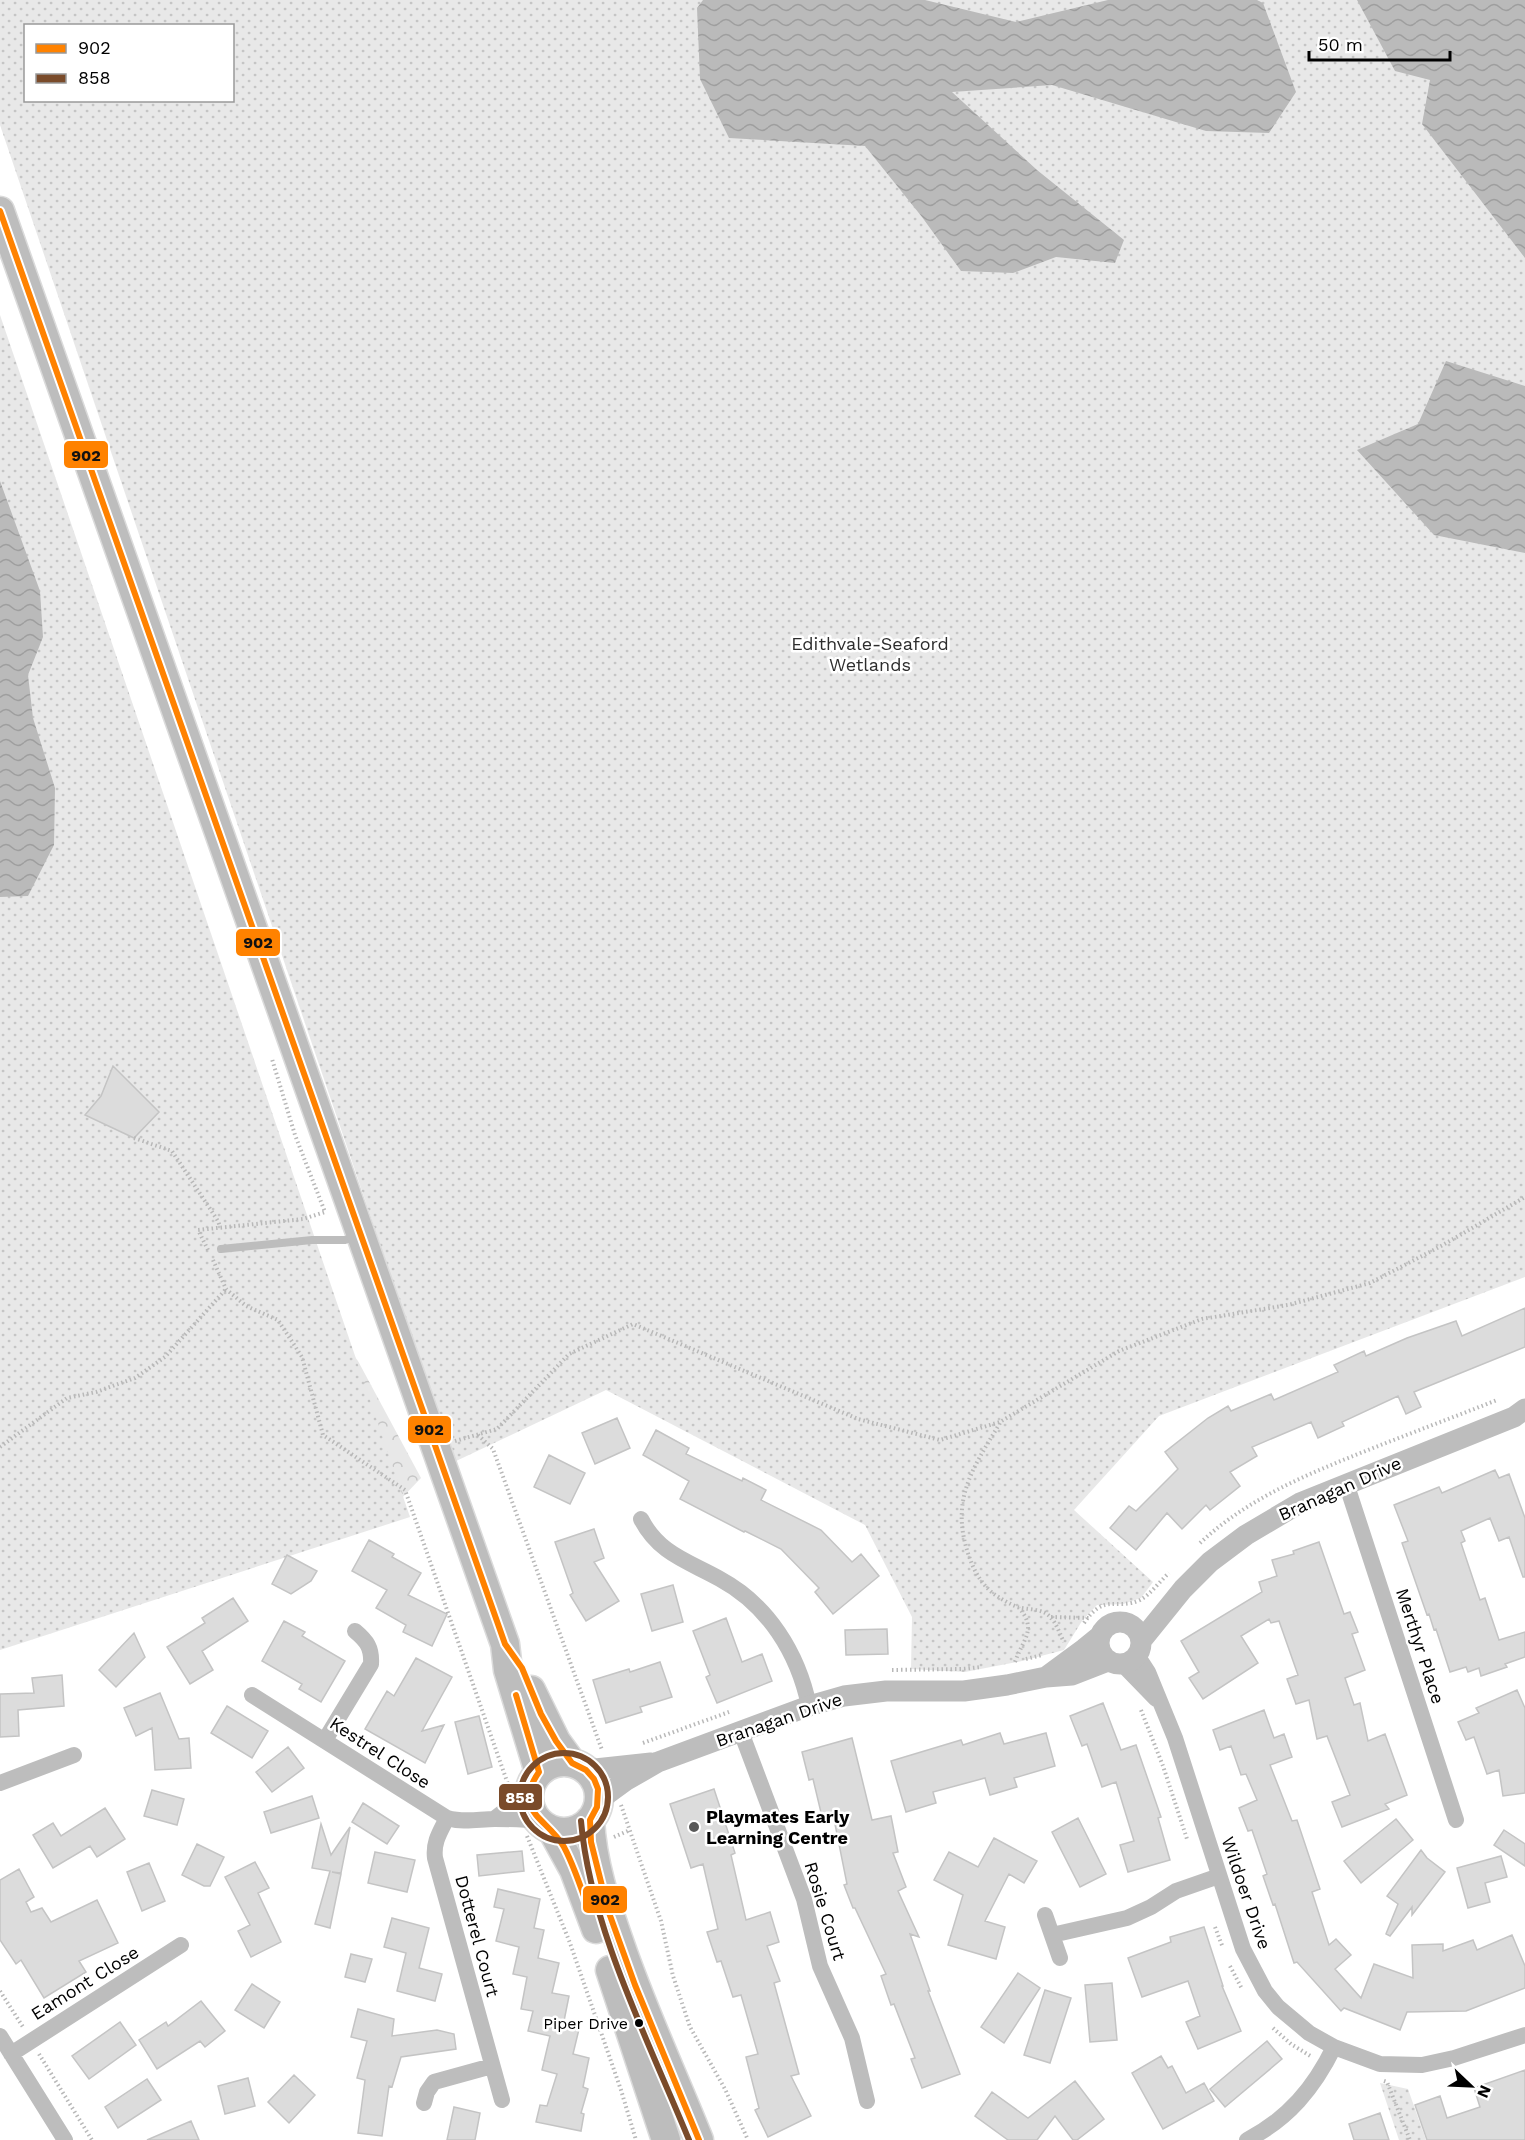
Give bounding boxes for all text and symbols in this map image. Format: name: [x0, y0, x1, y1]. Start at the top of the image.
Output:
legend: [24, 24, 234, 102]
scale bar: [1309, 24, 1450, 62]
text: 50 m: [1318, 34, 1363, 55]
text: 902: [78, 37, 111, 58]
text: 858: [78, 67, 111, 88]
line badge: 902: [63, 440, 109, 469]
text: 902: [71, 446, 101, 465]
park label: Edithvale-Seaford Wetlands: [791, 633, 949, 675]
line badge: 902: [235, 928, 281, 957]
text: 902: [243, 933, 273, 952]
line badge: 902: [407, 1415, 452, 1444]
text: 902: [414, 1420, 444, 1439]
street label: Branagan Drive: [1275, 1452, 1404, 1525]
street label: Merthyr Place: [1392, 1585, 1449, 1706]
street label: Branagan Drive: [713, 1688, 845, 1751]
street label: Kestrel Close: [326, 1712, 434, 1793]
line badge: 858: [498, 1783, 543, 1811]
text: 858: [505, 1788, 535, 1807]
place label: Playmates Early Learning Centre: [706, 1806, 850, 1848]
marker: Playmates Early Learning Centre: [687, 1820, 701, 1834]
street label: Wildoer Drive: [1217, 1834, 1276, 1952]
street label: Rosie Court: [801, 1859, 851, 1963]
street label: Dotterel Court: [451, 1873, 504, 1999]
line badge: 902: [582, 1885, 628, 1914]
text: 902: [590, 1890, 620, 1909]
street label: Eamont Close: [27, 1941, 142, 2024]
place label: Piper Drive: [543, 2014, 628, 2033]
marker: Piper Drive: [633, 2017, 645, 2029]
north arrow: [1441, 2056, 1501, 2116]
text: N: [1473, 2082, 1495, 2101]

